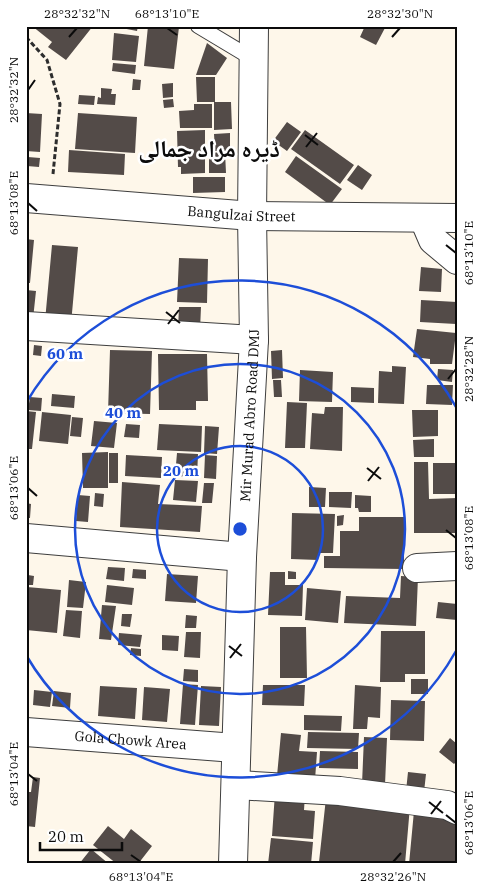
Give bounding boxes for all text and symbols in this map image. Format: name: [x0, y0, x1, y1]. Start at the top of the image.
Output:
text: 28°32'32"N: [44, 6, 110, 21]
text: 68°13'10"E: [135, 6, 199, 21]
text: 28°32'30"N: [367, 6, 433, 21]
text: 28°32'32"N: [6, 57, 21, 123]
district label: ڈیرہ مراد جمالی: [138, 132, 280, 164]
text: 68°13'08"E: [6, 171, 21, 235]
street label: Bangulzai Street: [187, 202, 296, 225]
text: 68°13'10"E: [461, 221, 476, 285]
street label: Mir Murad Abro Road DMJ: [236, 329, 263, 502]
text: 28°32'28"N: [461, 336, 476, 402]
text: 60 m: [47, 344, 83, 363]
text: 40 m: [105, 403, 141, 422]
text: 68°13'06"E: [6, 456, 21, 520]
text: 20 m: [163, 461, 199, 480]
text: 68°13'08"E: [461, 506, 476, 570]
centre of rings: [231, 520, 249, 538]
street label: Gola Chowk Area: [74, 727, 188, 753]
text: 68°13'04"E: [6, 742, 21, 806]
text: 68°13'06"E: [461, 791, 476, 855]
scale bar: [40, 820, 122, 852]
text: 20 m: [48, 827, 84, 846]
text: 68°13'04"E: [109, 869, 173, 884]
text: 28°32'26"N: [360, 869, 426, 884]

